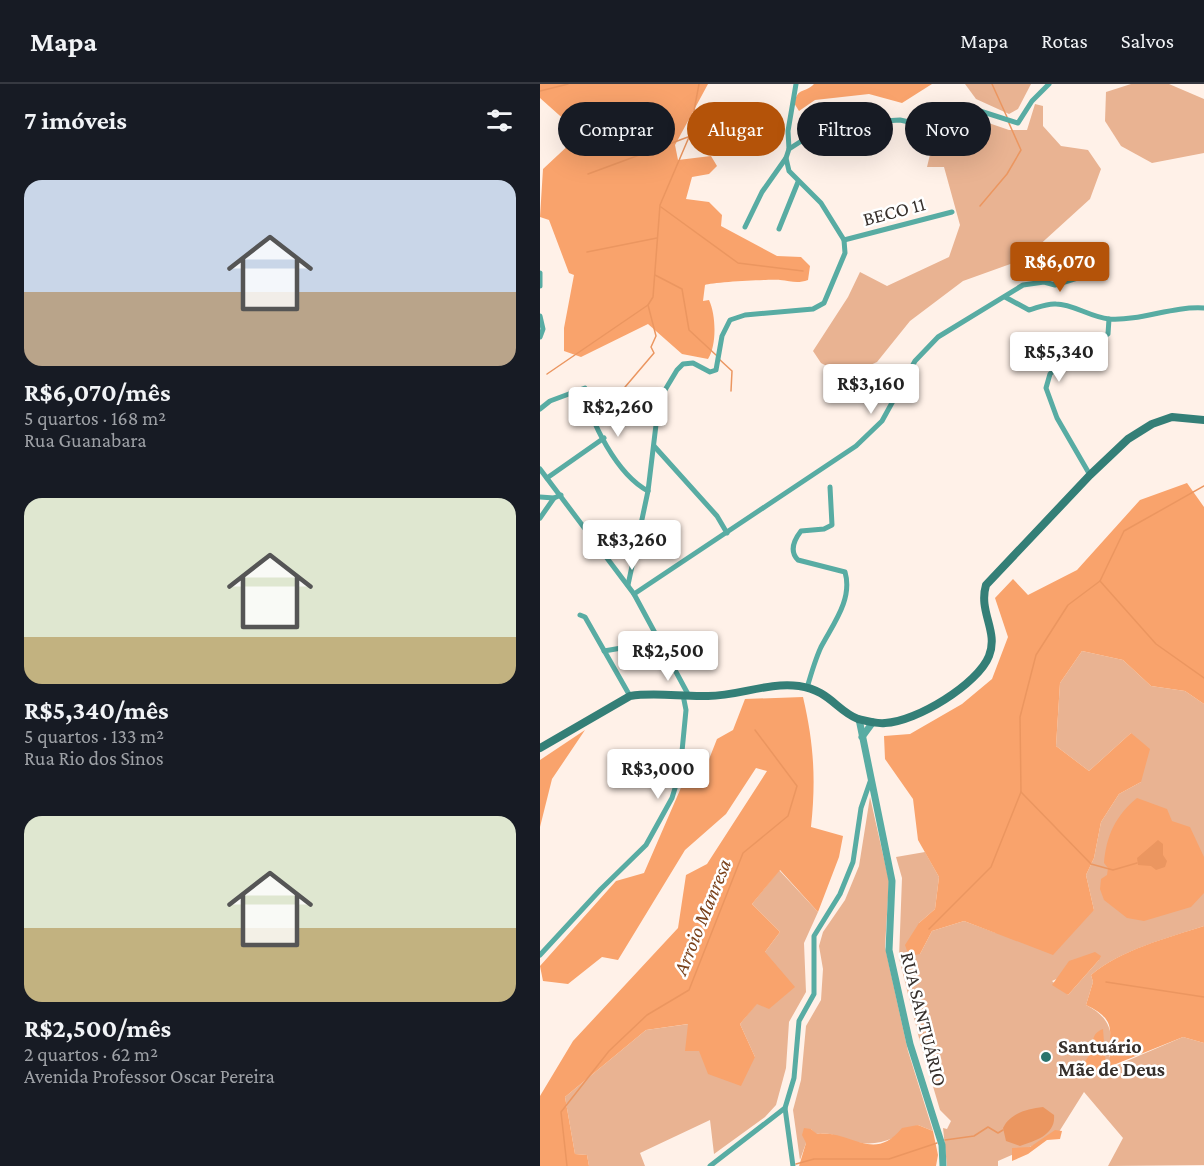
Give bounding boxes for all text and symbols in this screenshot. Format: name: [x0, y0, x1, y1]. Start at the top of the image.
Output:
text: Mapa: [30, 26, 97, 57]
text: Mapa: [960, 29, 1008, 53]
text: Rotas: [1041, 29, 1088, 53]
text: Salvos: [1121, 29, 1174, 53]
chip: Comprar: [558, 102, 675, 156]
chip: Alugar: [687, 102, 785, 156]
chip: Filtros: [797, 102, 893, 156]
chip: Novo: [905, 102, 991, 156]
icon: filters: [483, 104, 516, 137]
text: 7 imóveis: [24, 106, 127, 135]
street label: BECO 11: [860, 192, 928, 230]
icon: home: [216, 219, 324, 327]
pin: R$6,070: [1005, 242, 1115, 293]
text: R$6,070: [1024, 250, 1096, 272]
pin: R$5,340: [1004, 332, 1114, 383]
text: R$5,340: [1024, 340, 1094, 362]
pin: R$3,160: [816, 364, 926, 415]
text: R$3,160: [837, 372, 905, 394]
text: R$6,070/mês: [24, 378, 171, 407]
pin: R$2,260: [563, 387, 673, 438]
text: R$2,260: [582, 395, 654, 417]
text: 5 quartos · 168 m²: [24, 407, 166, 429]
text: Rua Guanabara: [24, 429, 146, 451]
pin: R$3,260: [577, 520, 687, 571]
text: R$3,260: [597, 528, 667, 550]
icon: home: [216, 537, 324, 645]
pin: R$2,500: [613, 631, 723, 682]
text: R$2,500: [632, 639, 704, 661]
text: R$5,340/mês: [24, 696, 169, 725]
text: 5 quartos · 133 m²: [24, 725, 164, 747]
text: Rua Rio dos Sinos: [24, 747, 164, 769]
pin: R$3,000: [603, 749, 713, 800]
text: R$3,000: [621, 757, 695, 779]
icon: home: [216, 855, 324, 963]
water label: Arroio Manresa: [667, 855, 736, 979]
street label: RUA SANTUÁRIO: [897, 949, 951, 1089]
text: R$2,500/mês: [24, 1014, 171, 1043]
place label: Santuário Mãe de Deus: [1058, 1035, 1165, 1080]
text: 2 quartos · 62 m²: [24, 1043, 158, 1065]
marker: Santuário Mãe de Deus: [1039, 1050, 1053, 1064]
text: Avenida Professor Oscar Pereira: [24, 1065, 275, 1087]

